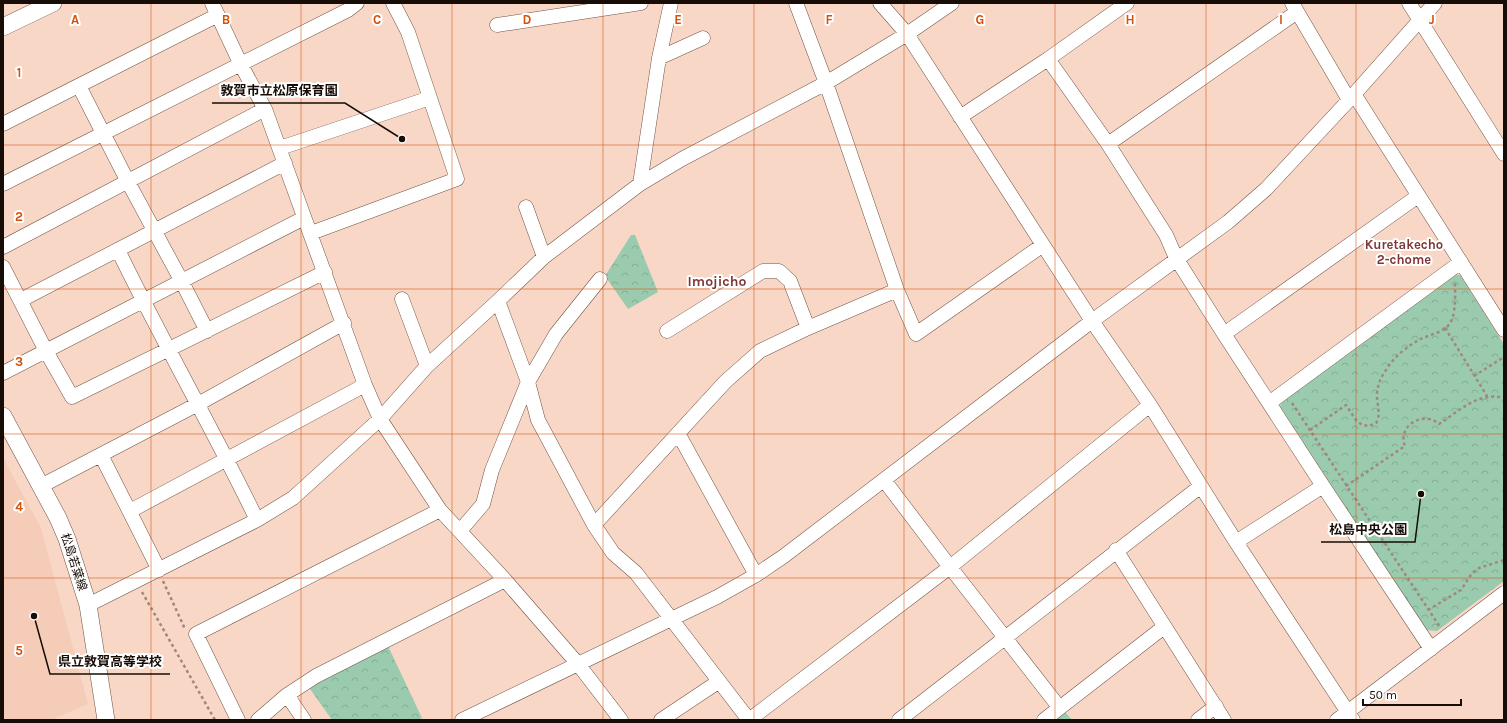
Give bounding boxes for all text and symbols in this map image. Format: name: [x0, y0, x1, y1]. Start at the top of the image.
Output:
text: A: [71, 12, 79, 27]
text: B: [222, 12, 230, 27]
text: C: [373, 12, 381, 27]
text: D: [523, 12, 532, 27]
text: E: [674, 12, 682, 27]
text: F: [825, 12, 833, 27]
text: G: [976, 12, 984, 27]
text: H: [1125, 12, 1135, 27]
text: I: [1279, 12, 1283, 27]
text: J: [1429, 12, 1435, 27]
text: 1: [17, 65, 21, 80]
callout: 敦賀市立松原保育園: [212, 78, 345, 103]
text: 敦賀市立松原保育園: [220, 83, 338, 98]
text: 2: [15, 209, 23, 224]
district label: Kuretakecho 2-chome: [1365, 237, 1443, 267]
district label: Imojicho: [688, 273, 746, 290]
text: 3: [15, 354, 23, 369]
text: 4: [15, 499, 23, 514]
callout: 松島中央公園: [1321, 517, 1415, 542]
text: 松島中央公園: [1329, 522, 1407, 537]
street label: 松島若葉線: [58, 531, 90, 593]
text: 5: [15, 643, 23, 658]
callout: 県立敦賀高等学校: [50, 649, 170, 674]
text: 県立敦賀高等学校: [58, 654, 162, 669]
scale bar: [1363, 681, 1461, 707]
text: 50 m: [1369, 688, 1397, 702]

